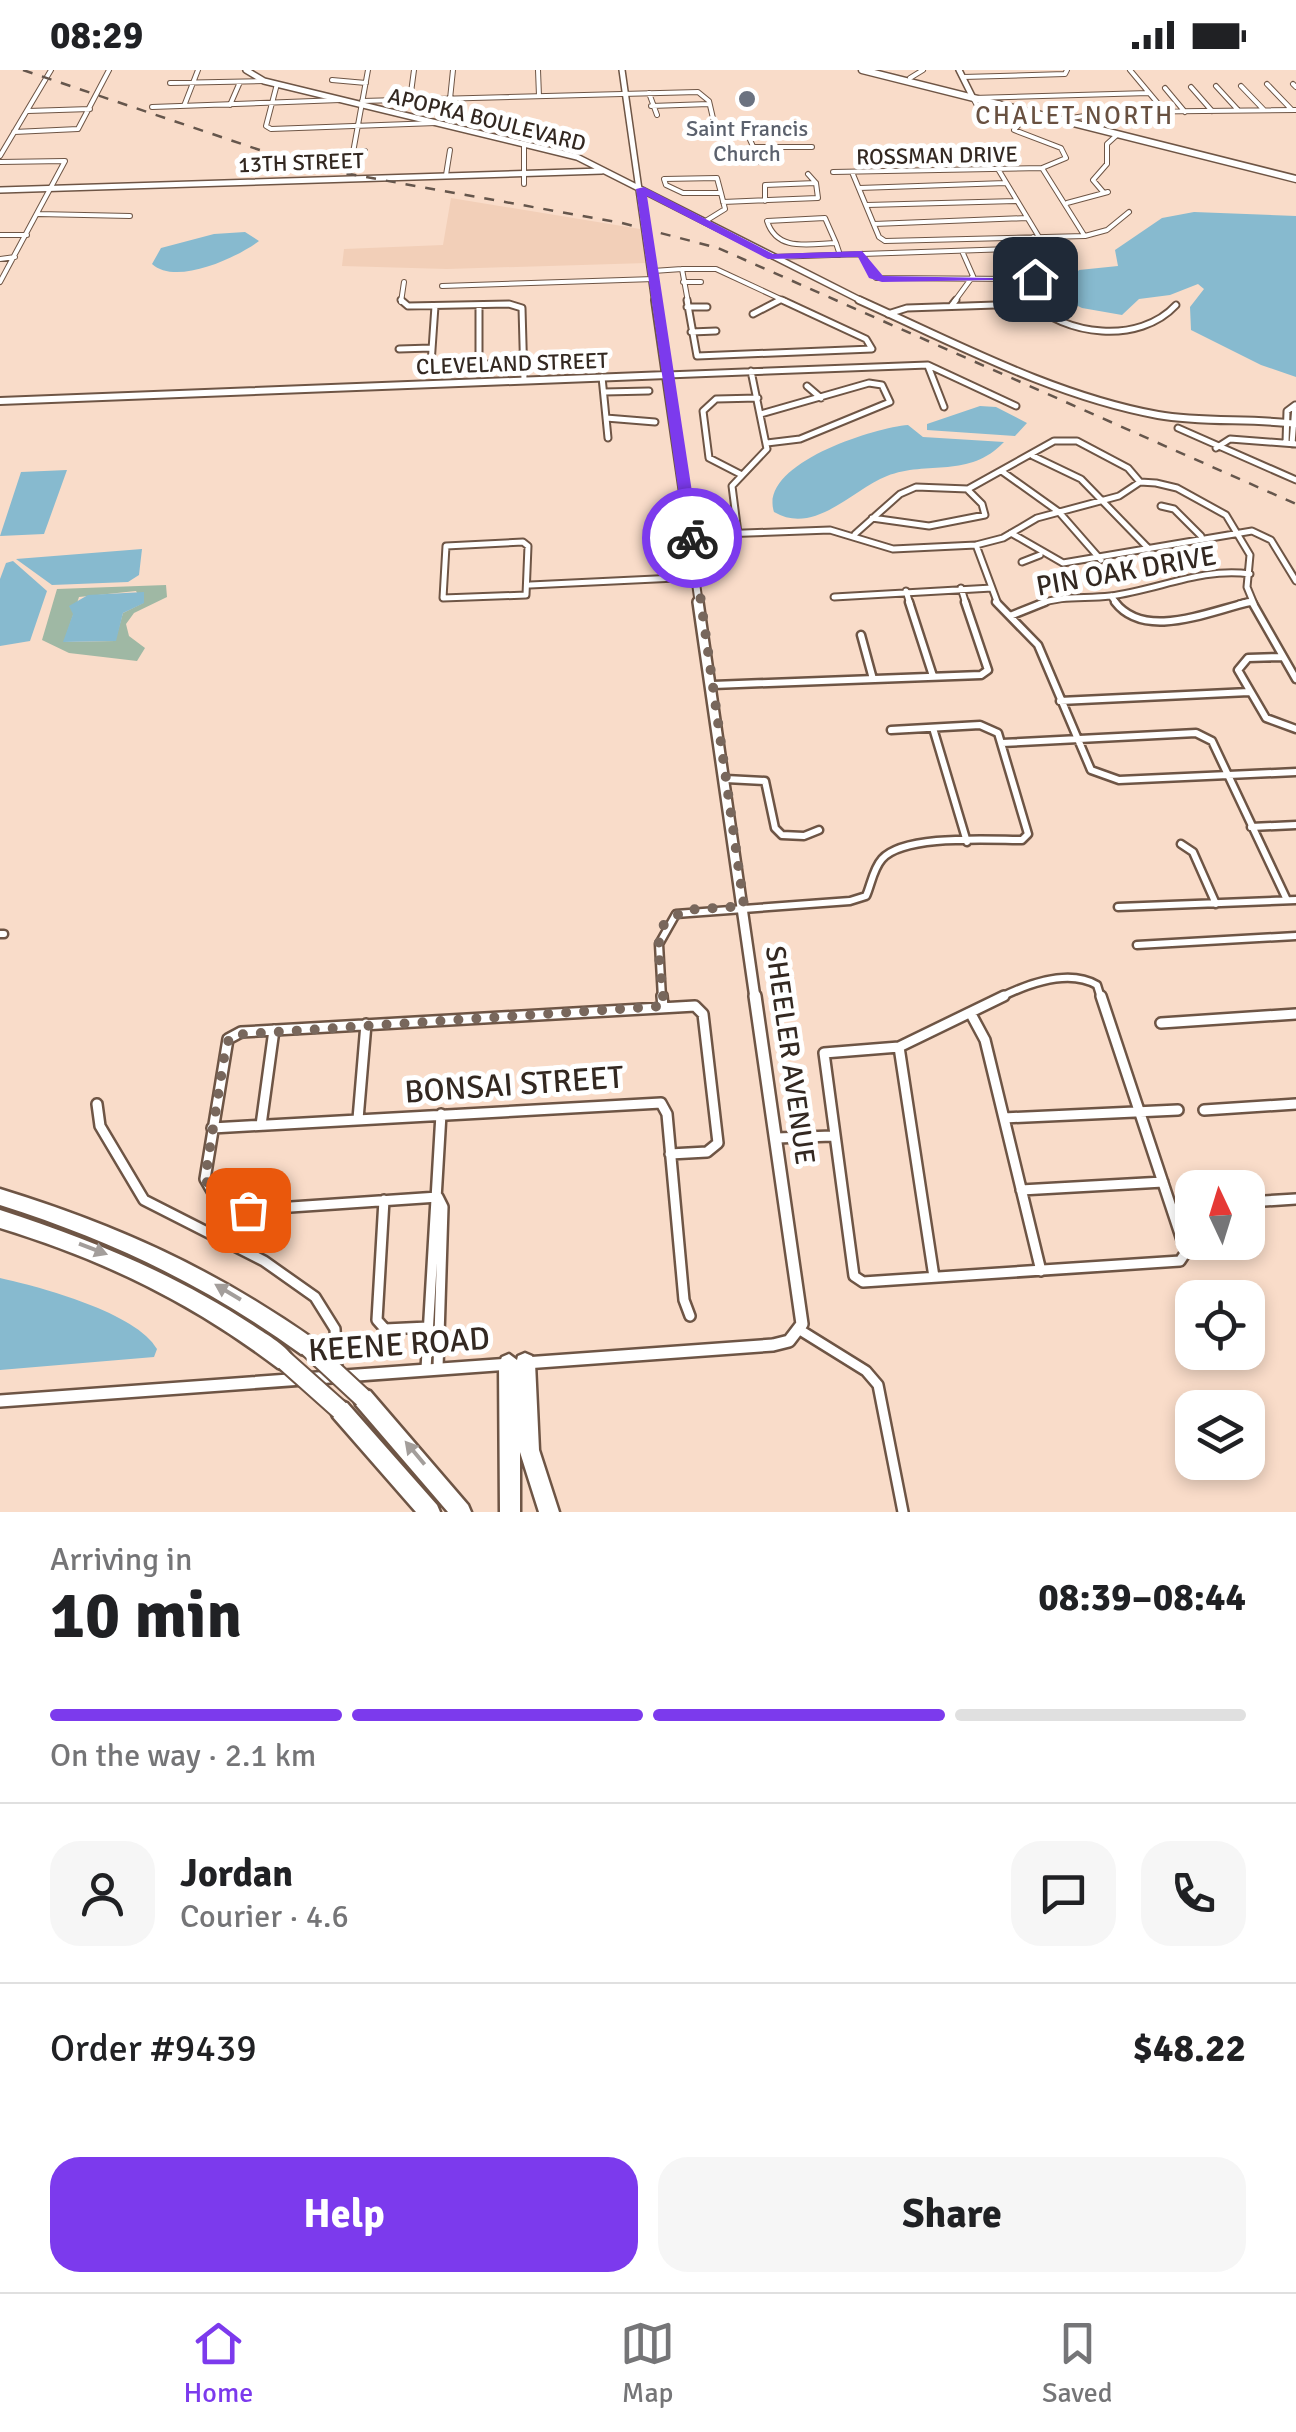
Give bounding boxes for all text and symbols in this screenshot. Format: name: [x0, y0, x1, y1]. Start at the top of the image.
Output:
text: 08:29: [50, 12, 143, 59]
street label: APOPKA BOULEVARD: [385, 82, 589, 157]
marker: Saint Francis Church: [736, 88, 758, 110]
district label: CHALET NORTH: [975, 100, 1175, 131]
place label: Saint Francis Church: [686, 115, 808, 167]
street label: ROSSMAN DRIVE: [856, 141, 1018, 170]
street label: 13TH STREET: [238, 147, 364, 178]
pin: [993, 237, 1078, 322]
icon: home: [1008, 252, 1063, 307]
street label: CLEVELAND STREET: [415, 347, 609, 380]
courier: [642, 488, 742, 588]
icon: bike: [665, 511, 720, 566]
street label: PIN OAK DRIVE: [1033, 538, 1219, 604]
street label: SHEELER AVENUE: [758, 944, 822, 1167]
street label: BONSAI STREET: [403, 1057, 625, 1112]
pin: [206, 1168, 291, 1253]
north arrow: [1175, 1170, 1265, 1260]
map controls: [1175, 1170, 1265, 1480]
icon: bag: [221, 1183, 276, 1238]
one-way arrow: [78, 1241, 108, 1257]
button: locate: [1175, 1280, 1265, 1370]
one-way arrow: [214, 1284, 242, 1301]
street label: KEENE ROAD: [307, 1319, 491, 1370]
button: layers: [1175, 1390, 1265, 1480]
one-way arrow: [404, 1440, 426, 1465]
text: Arriving in: [50, 1540, 192, 1579]
text: 08:39–08:44: [1038, 1574, 1246, 1621]
text: 10 min: [50, 1576, 242, 1656]
text: On the way · 2.1 km: [50, 1736, 316, 1775]
button: person: [50, 1841, 155, 1946]
button: chat: [1011, 1841, 1116, 1946]
button: phone: [1141, 1841, 1246, 1946]
text: Jordan: [180, 1850, 293, 1897]
text: Courier · 4.6: [180, 1897, 349, 1936]
text: Order #9439: [50, 2025, 257, 2072]
text: $48.22: [1133, 2025, 1246, 2072]
button: Help: [50, 2157, 638, 2272]
button: Share: [658, 2157, 1246, 2272]
tab: Home: [183, 2316, 253, 2410]
tab: Map: [620, 2316, 675, 2410]
tab: Saved: [1042, 2316, 1113, 2410]

